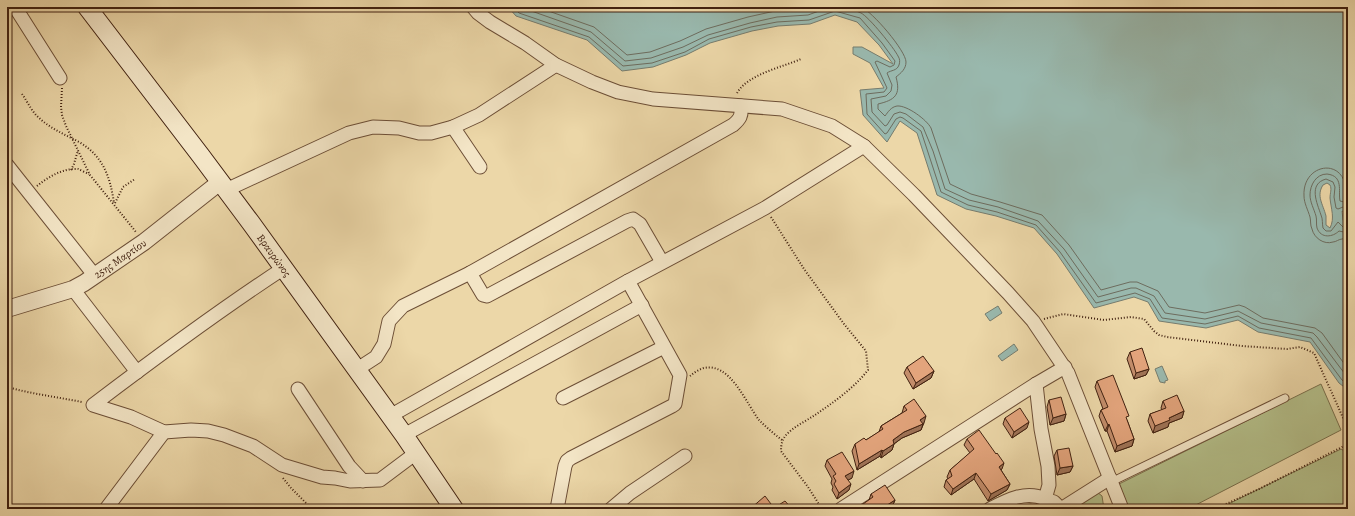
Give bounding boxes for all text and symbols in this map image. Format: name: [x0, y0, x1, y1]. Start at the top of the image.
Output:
street label: Βραυρώνος: [253, 231, 294, 280]
street label: 25ης Μαρτίου: [91, 236, 149, 282]

